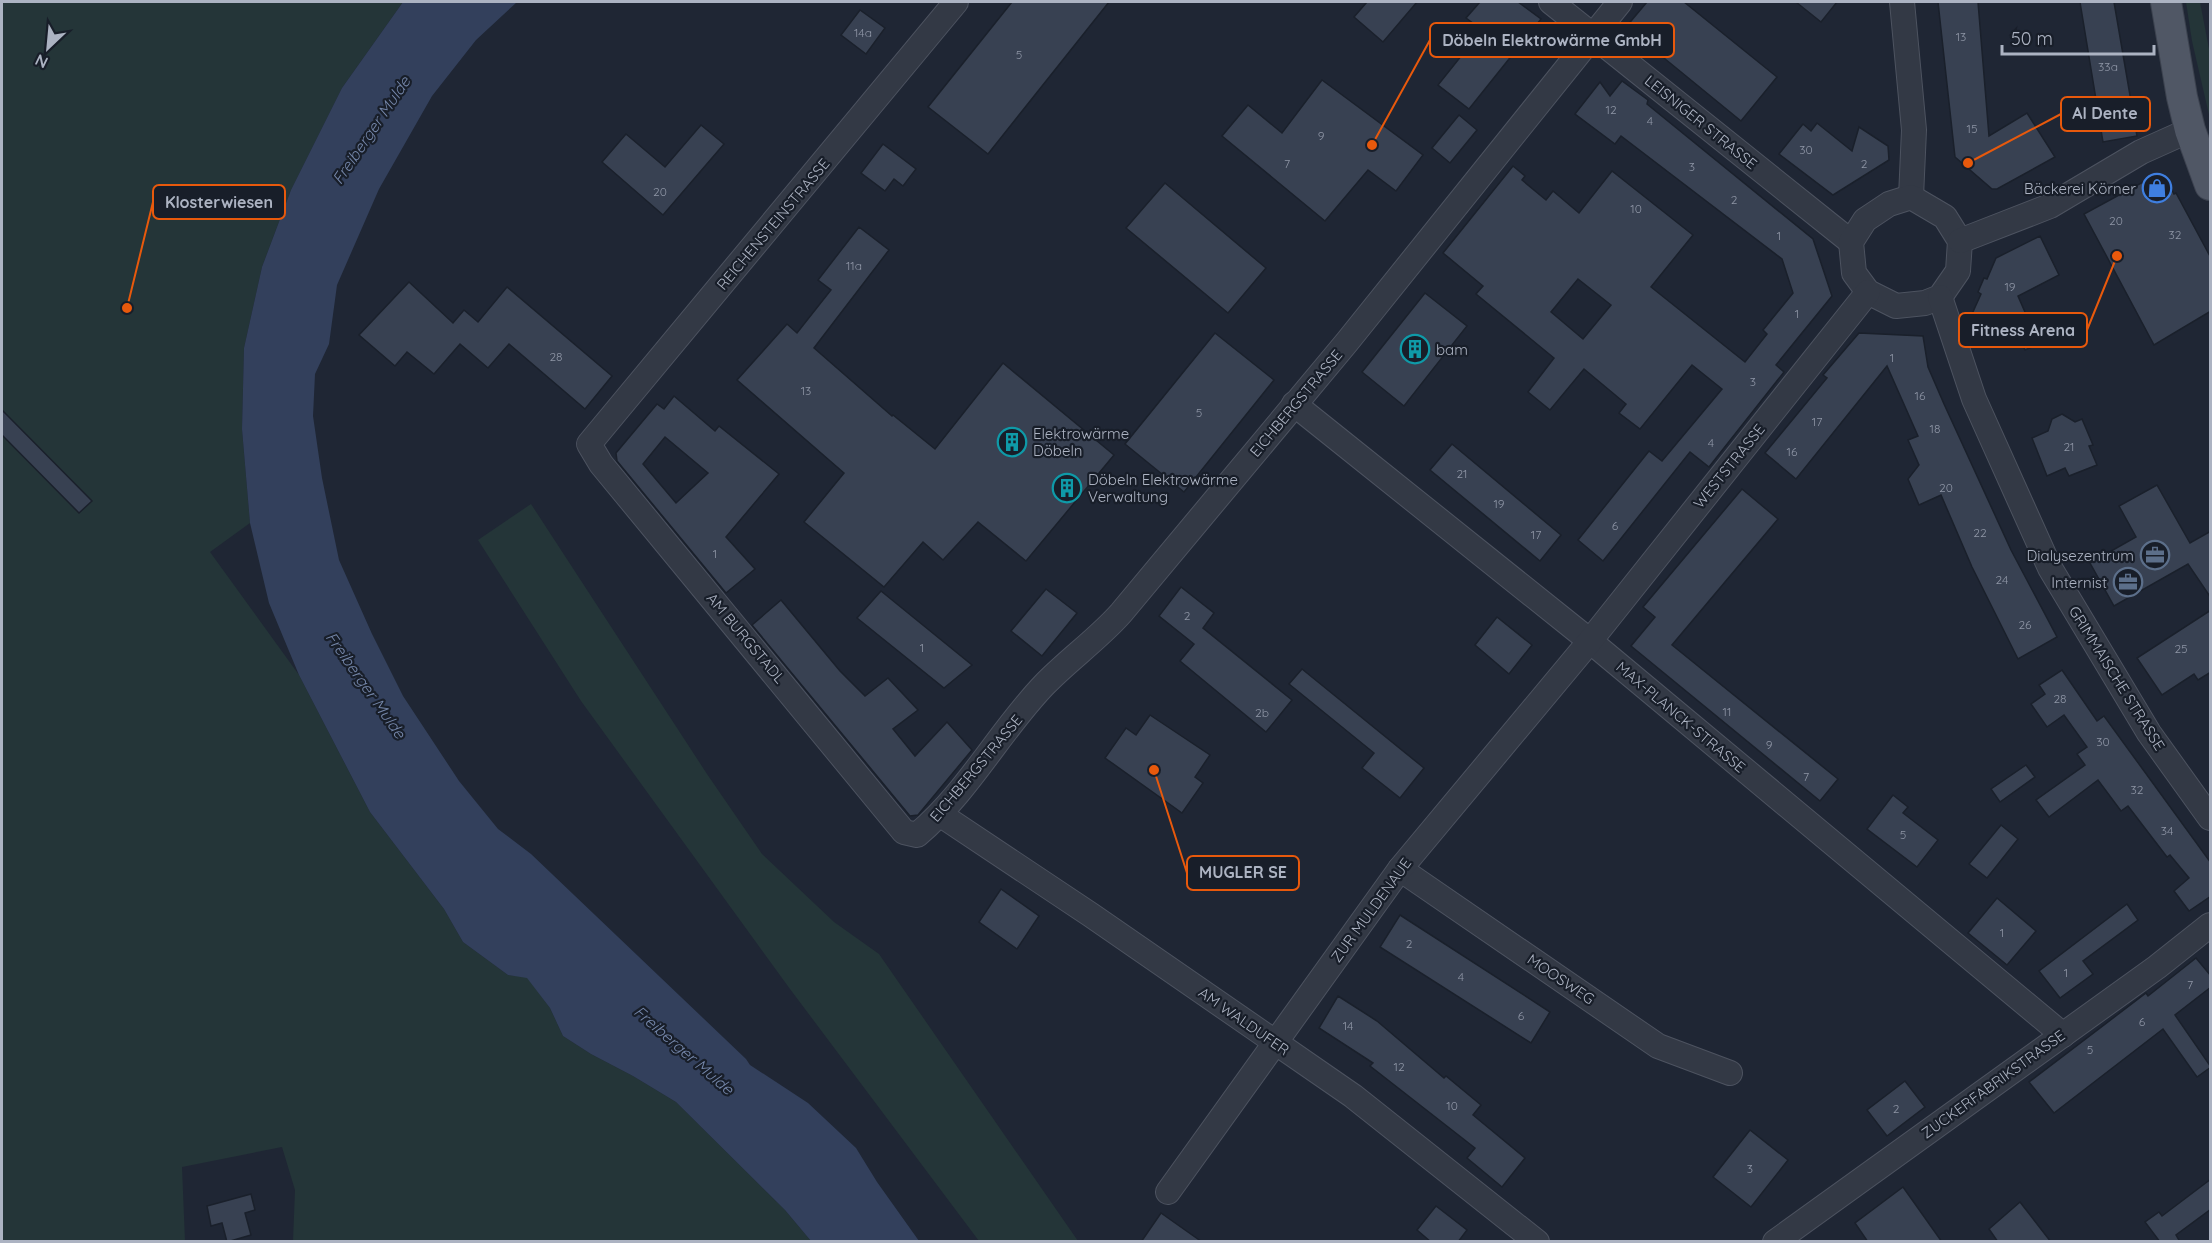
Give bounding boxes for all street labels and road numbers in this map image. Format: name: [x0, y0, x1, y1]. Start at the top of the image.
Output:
street label: LEISNIGER STRASSE: [1641, 71, 1761, 173]
street label: REICHENSTEINSTRASSE: [712, 154, 834, 294]
street label: EICHBERGSTRASSE: [1246, 346, 1346, 460]
street label: WESTSTRASSE: [1689, 420, 1769, 512]
street label: AM BURGSTADL: [703, 589, 789, 687]
street label: GRIMMAISCHE STRASSE: [2065, 602, 2169, 754]
street label: MAX-PLANCK-STRASSE: [1612, 657, 1750, 777]
street label: EICHBERGSTRASSE: [926, 711, 1026, 825]
street label: ZUR MULDENAUE: [1327, 854, 1415, 966]
street label: MOOSWEG: [1524, 950, 1598, 1008]
street label: AM WALDUFER: [1195, 983, 1293, 1059]
street label: ZUCKERFABRIKSTRASSE: [1918, 1026, 2068, 1142]

